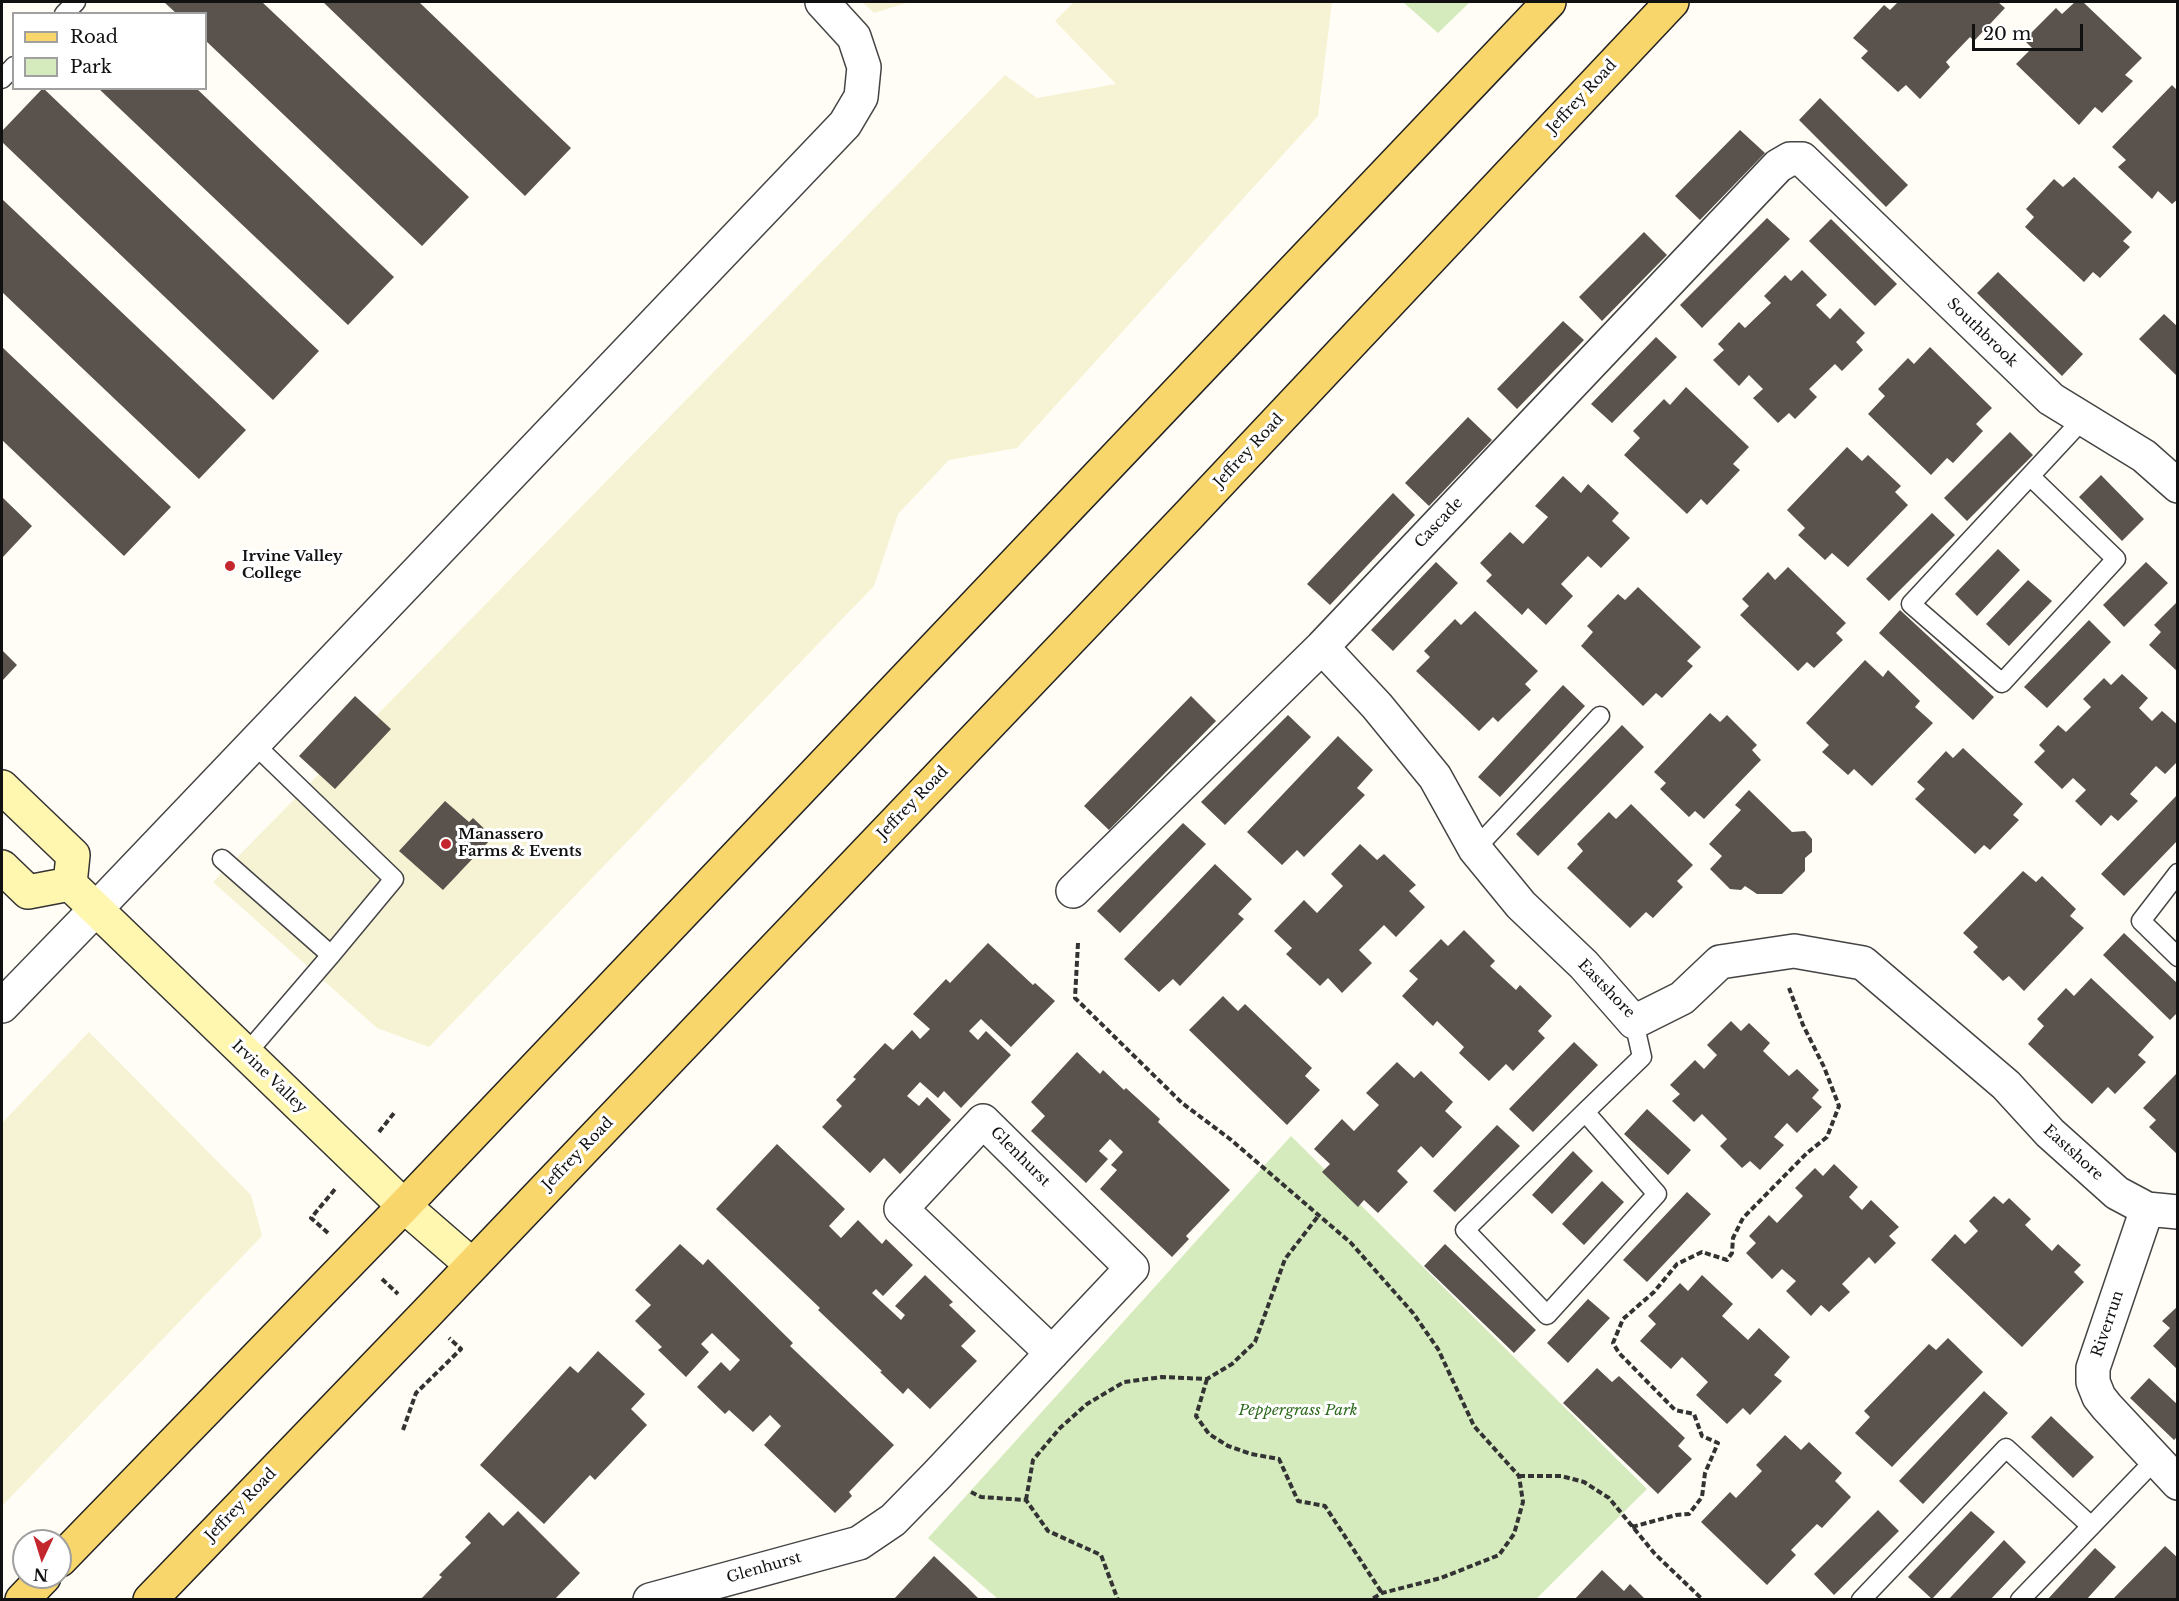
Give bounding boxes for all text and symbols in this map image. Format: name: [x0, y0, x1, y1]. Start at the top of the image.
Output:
legend: [12, 12, 207, 90]
scale bar: [1975, 12, 2086, 50]
text: 20 m: [1983, 23, 2031, 45]
text: Road: [70, 26, 118, 48]
text: Park: [70, 56, 112, 78]
street label: Jeffrey Road: [1543, 56, 1621, 138]
street label: Southbrook: [1943, 295, 2021, 371]
street label: Jeffrey Road: [1210, 410, 1288, 492]
street label: Cascade: [1411, 494, 1467, 552]
place label: Irvine Valley College: [242, 548, 343, 583]
marker: Irvine Valley College: [223, 559, 237, 573]
street label: Jeffrey Road: [874, 763, 952, 843]
place label: Manassero Farms & Events: [458, 826, 582, 861]
marker: Manassero Farms & Events: [439, 837, 453, 851]
street label: Eastshore: [1574, 956, 1638, 1022]
street label: Irvine Valley: [228, 1037, 310, 1117]
street label: Jeffrey Road: [539, 1114, 617, 1194]
street label: Eastshore: [2039, 1121, 2107, 1185]
street label: Glenhurst: [986, 1123, 1054, 1191]
street label: Riverrun: [2088, 1288, 2128, 1360]
park label: Peppergrass Park: [1239, 1402, 1357, 1420]
street label: Jeffrey Road: [202, 1465, 280, 1545]
north arrow: [12, 1529, 72, 1589]
street label: Glenhurst: [725, 1549, 803, 1587]
text: N: [33, 1564, 49, 1585]

